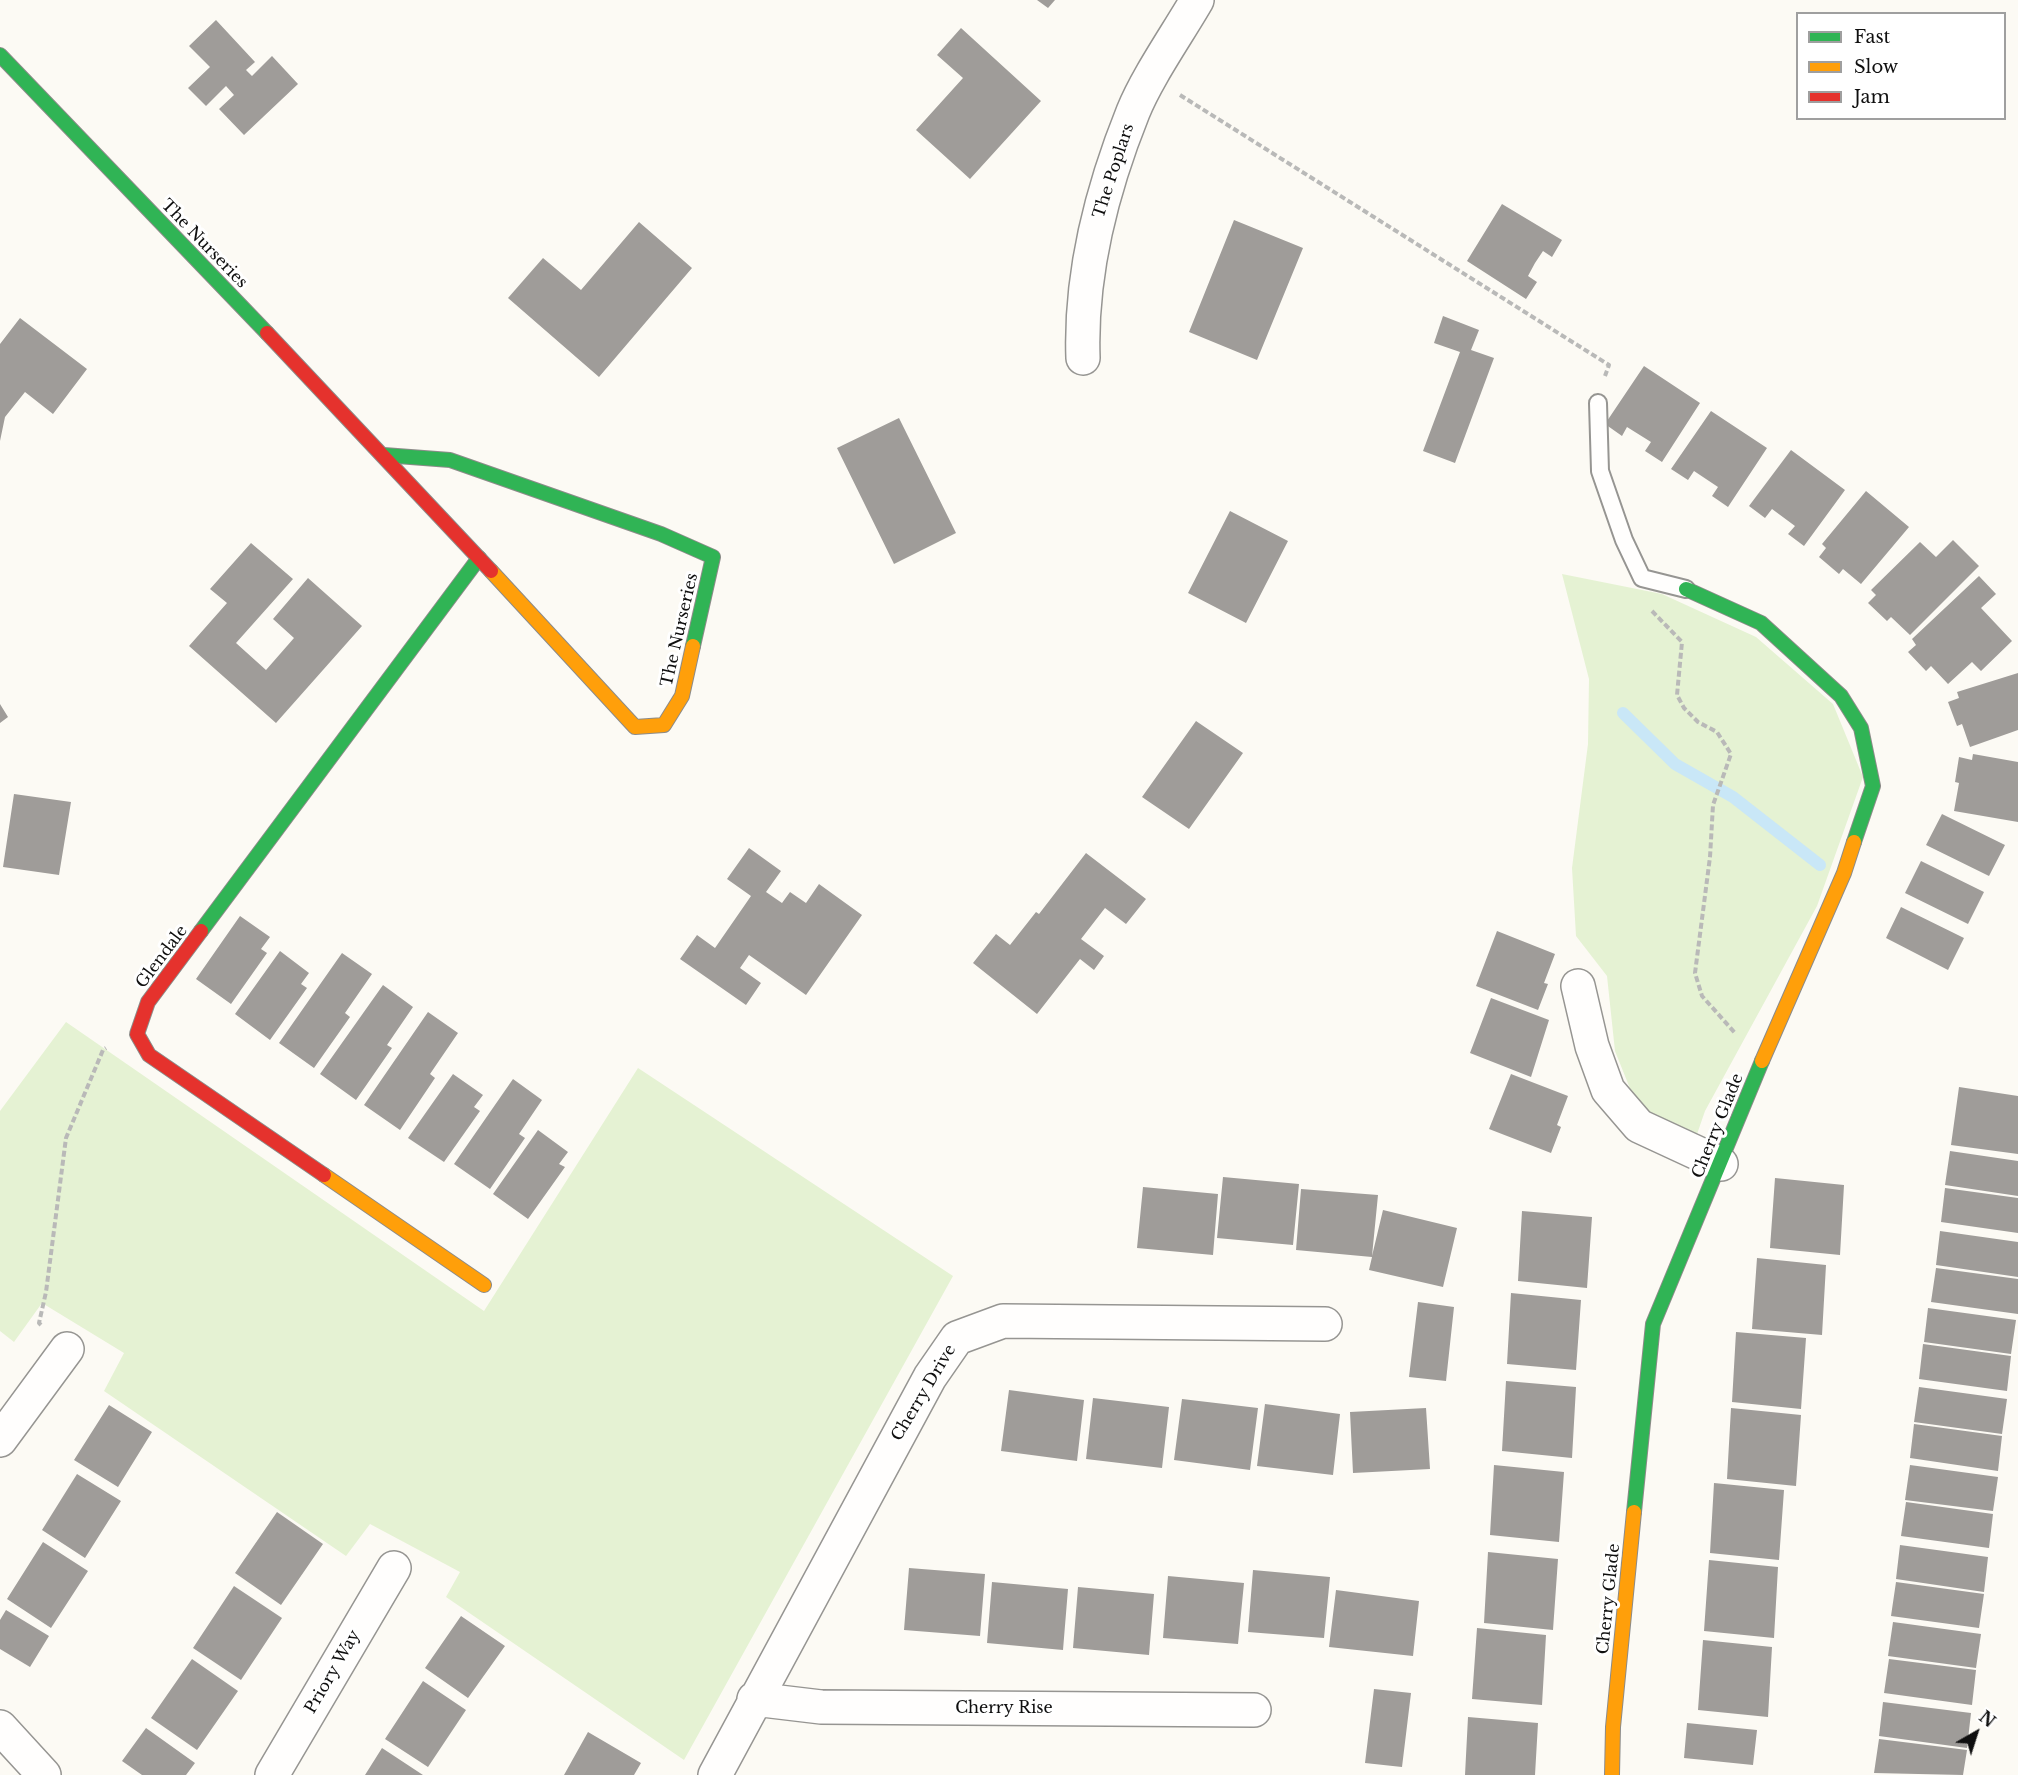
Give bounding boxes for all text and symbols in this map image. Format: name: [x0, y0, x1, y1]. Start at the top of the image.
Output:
legend: [1796, 12, 2006, 120]
text: Fast: [1854, 26, 1890, 48]
text: Slow: [1854, 56, 1898, 78]
text: Jam: [1854, 86, 1890, 108]
street label: The Poplars: [1090, 121, 1138, 221]
street label: The Nurseries: [157, 196, 251, 292]
street label: The Nurseries: [658, 571, 702, 689]
street label: Glendale: [132, 922, 192, 992]
street label: Cherry Glade: [1688, 1071, 1748, 1181]
street label: Cherry Drive: [888, 1341, 960, 1445]
street label: Cherry Glade: [1594, 1543, 1624, 1655]
street label: Priory Way: [301, 1627, 365, 1717]
street label: Cherry Rise: [955, 1698, 1053, 1718]
north arrow: [1946, 1703, 2006, 1763]
text: N: [1975, 1707, 1999, 1732]

